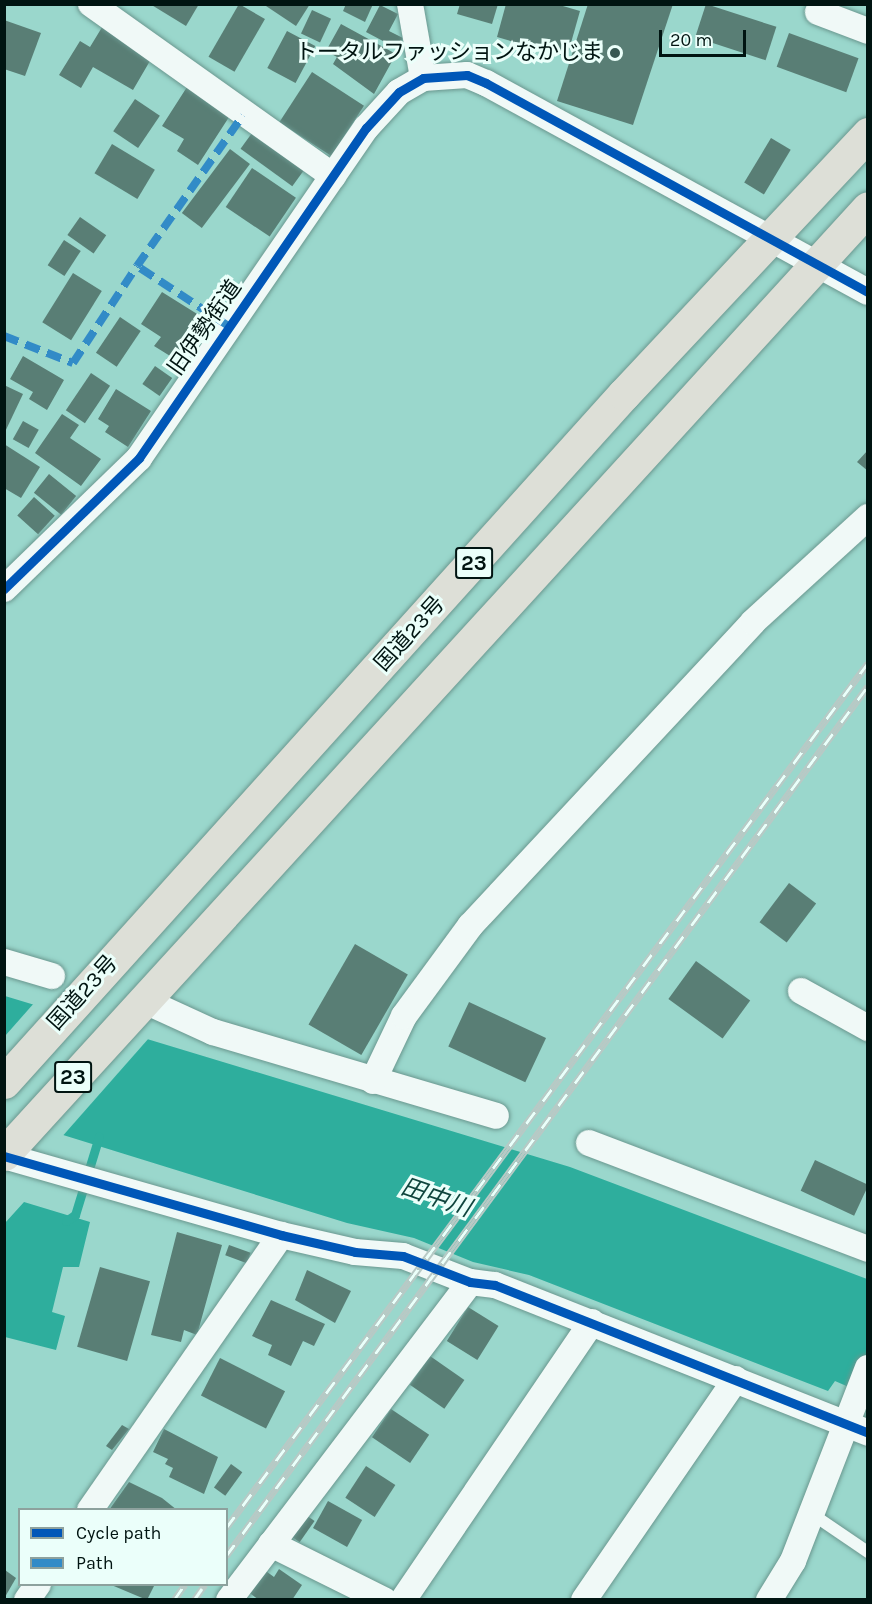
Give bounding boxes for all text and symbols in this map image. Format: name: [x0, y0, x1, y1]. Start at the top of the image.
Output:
scale bar: [662, 18, 749, 56]
text: 20 m: [670, 29, 712, 51]
place label: トータルファッションなかじま: [295, 40, 603, 66]
marker: トータルファッションなかじま: [608, 46, 622, 60]
street label: 旧伊勢街道: [163, 275, 247, 381]
road number: 23: [454, 545, 494, 581]
street label: 国道23号: [369, 591, 451, 677]
street label: 国道23号: [42, 950, 124, 1036]
road number: 23: [54, 1059, 92, 1095]
water label: 田中川: [397, 1173, 475, 1223]
legend: [18, 1508, 228, 1586]
text: Cycle path: [76, 1522, 161, 1544]
text: Path: [76, 1552, 114, 1574]

